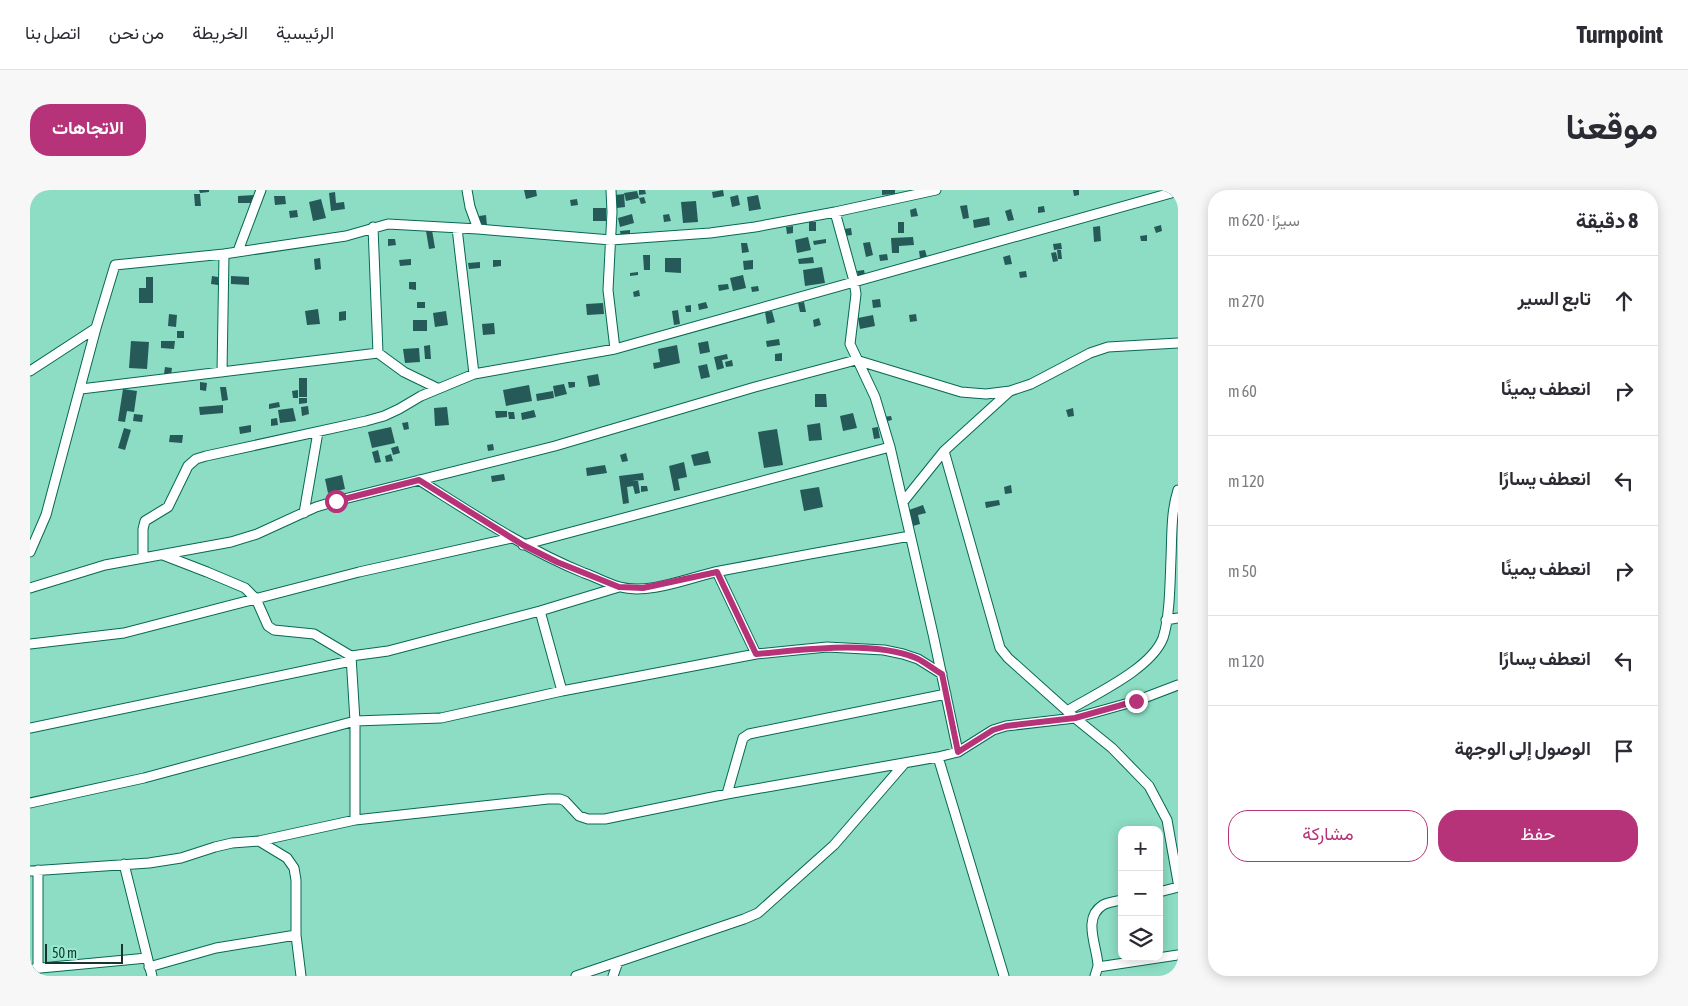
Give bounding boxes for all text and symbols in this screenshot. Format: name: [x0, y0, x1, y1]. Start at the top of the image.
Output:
text: Turnpoint: [1577, 21, 1663, 48]
text: اتصل بنا: [25, 22, 81, 43]
text: من نحن: [109, 22, 164, 43]
text: الخريطة: [192, 22, 248, 43]
text: الرئيسية: [276, 22, 334, 43]
button: الاتجاهات: [30, 104, 146, 156]
text: موقعنا: [1565, 106, 1658, 146]
text: 8 دقيقة: [1576, 208, 1638, 232]
text: سيرًا · 620 m: [1228, 211, 1300, 229]
text: تابع السير: [1518, 287, 1591, 309]
icon: ahead: [1610, 287, 1638, 315]
text: 270 m: [1228, 292, 1264, 310]
text: انعطف يمينًا: [1501, 377, 1591, 399]
icon: right: [1610, 377, 1638, 405]
text: 60 m: [1228, 382, 1257, 400]
text: انعطف يسارًا: [1498, 467, 1591, 489]
icon: left: [1610, 467, 1638, 495]
text: 120 m: [1228, 472, 1264, 490]
route start: [325, 490, 348, 513]
text: انعطف يمينًا: [1501, 557, 1591, 579]
icon: right: [1610, 557, 1638, 585]
text: 50 m: [1228, 562, 1257, 580]
text: انعطف يسارًا: [1498, 647, 1591, 669]
icon: left: [1610, 647, 1638, 675]
text: 120 m: [1228, 652, 1264, 670]
route end: [1125, 690, 1148, 713]
text: الوصول إلى الوجهة: [1454, 737, 1591, 759]
icon: arrive: [1610, 737, 1638, 765]
button: مشاركة: [1228, 810, 1428, 862]
button: حفظ: [1438, 810, 1638, 862]
map controls: [1118, 826, 1163, 961]
button: +: [1118, 826, 1163, 871]
button: −: [1118, 871, 1163, 916]
button: layers: [1118, 916, 1163, 961]
scale bar: [45, 941, 122, 964]
text: 50 m: [52, 945, 77, 961]

